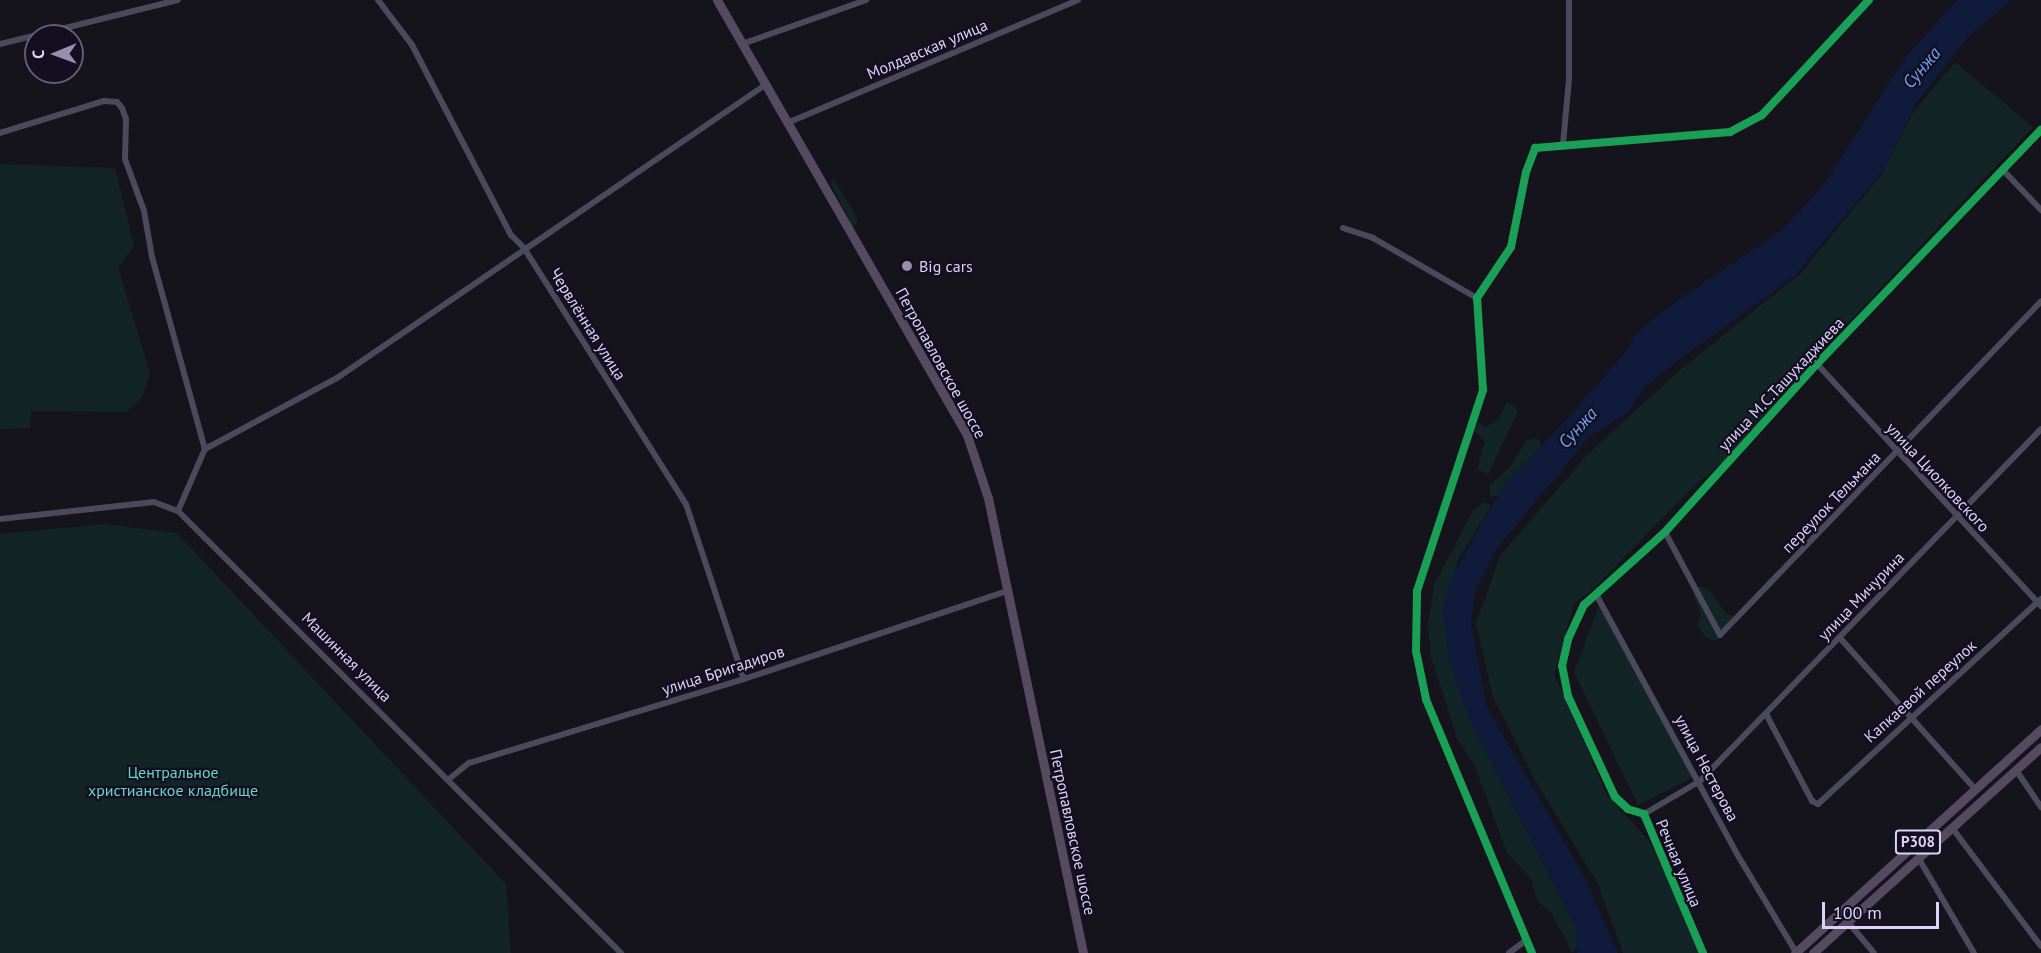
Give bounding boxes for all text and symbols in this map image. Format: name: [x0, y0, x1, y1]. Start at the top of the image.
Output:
street label: Молдавская улица: [864, 15, 990, 83]
north arrow: [24, 24, 84, 84]
water label: Сунжа: [1898, 43, 1946, 93]
text: С: [28, 50, 48, 59]
place label: Big cars: [919, 256, 973, 276]
marker: Big cars: [900, 259, 914, 273]
street label: Червлённая улица: [546, 264, 630, 384]
street label: Петропавловское шоссе: [892, 284, 990, 442]
street label: улица М.С.Ташухаджиева: [1714, 313, 1848, 455]
water label: Сунжа: [1554, 403, 1602, 453]
street label: улица Циолковского: [1882, 418, 1994, 536]
street label: переулок Тельмана: [1778, 447, 1884, 557]
street label: улица Мичурина: [1814, 548, 1908, 644]
street label: Машинная улица: [298, 608, 396, 706]
street label: Капкаевой переулок: [1860, 636, 1980, 746]
street label: улица Бригадиров: [659, 641, 787, 699]
street label: улица Нестерова: [1671, 711, 1743, 825]
street label: Петропавловское шоссе: [1046, 747, 1100, 917]
park label: Центральное христианское кладбище: [88, 762, 258, 800]
street label: Речная улица: [1652, 816, 1706, 910]
road number: P308: [1894, 830, 1942, 854]
scale bar: [1825, 890, 1942, 928]
text: 100 m: [1833, 901, 1882, 924]

